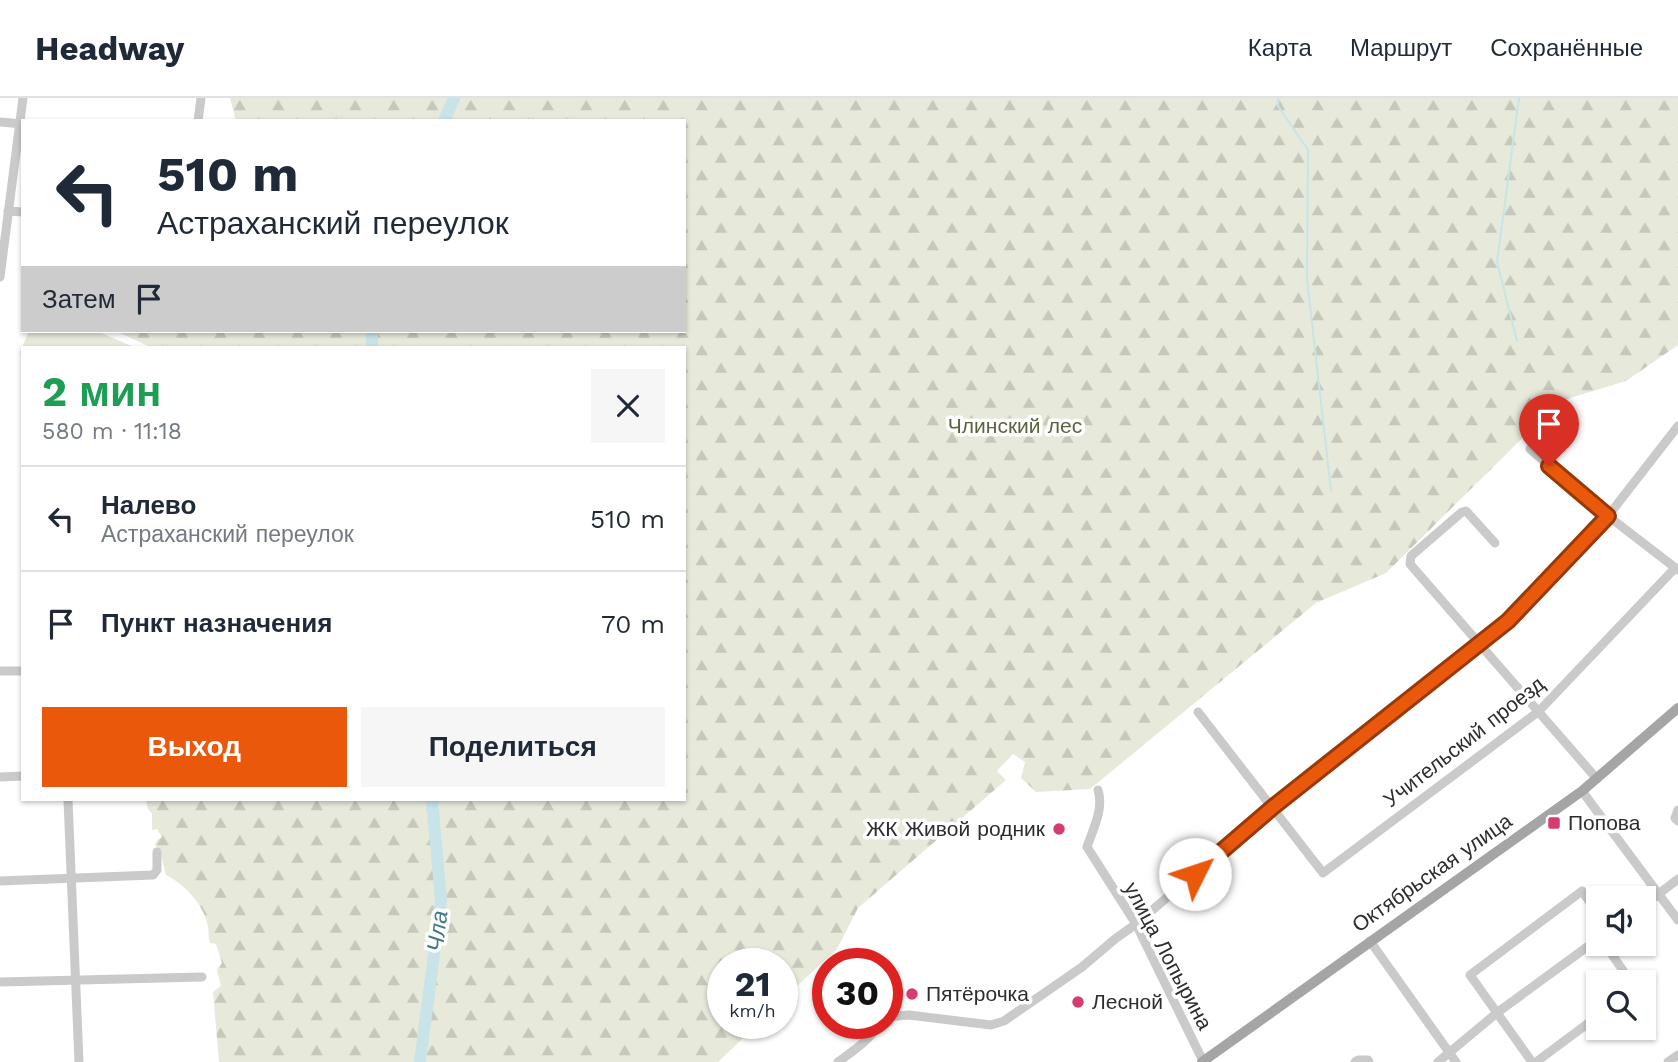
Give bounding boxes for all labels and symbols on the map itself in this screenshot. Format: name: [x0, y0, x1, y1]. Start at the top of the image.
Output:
pin: [1519, 394, 1579, 466]
park label: Члинский лес: [948, 413, 1082, 438]
street label: Учительский проезд: [1378, 671, 1549, 812]
street label: Октябрьская улица: [1347, 808, 1517, 937]
place label: Попова: [1568, 810, 1641, 835]
marker: Попова: [1546, 815, 1562, 831]
place label: ЖК Живой родник: [866, 816, 1046, 841]
marker: ЖК Живой родник: [1051, 821, 1067, 837]
position arrow: [1158, 837, 1232, 911]
street label: улица Лопырина: [1119, 878, 1218, 1034]
water label: Чла: [422, 909, 453, 953]
speed limit sign: 30: [812, 948, 903, 1039]
place label: Пятёрочка: [926, 981, 1029, 1006]
marker: Пятёрочка: [904, 986, 920, 1002]
place label: Лесной: [1092, 989, 1163, 1014]
marker: Лесной: [1070, 994, 1086, 1010]

